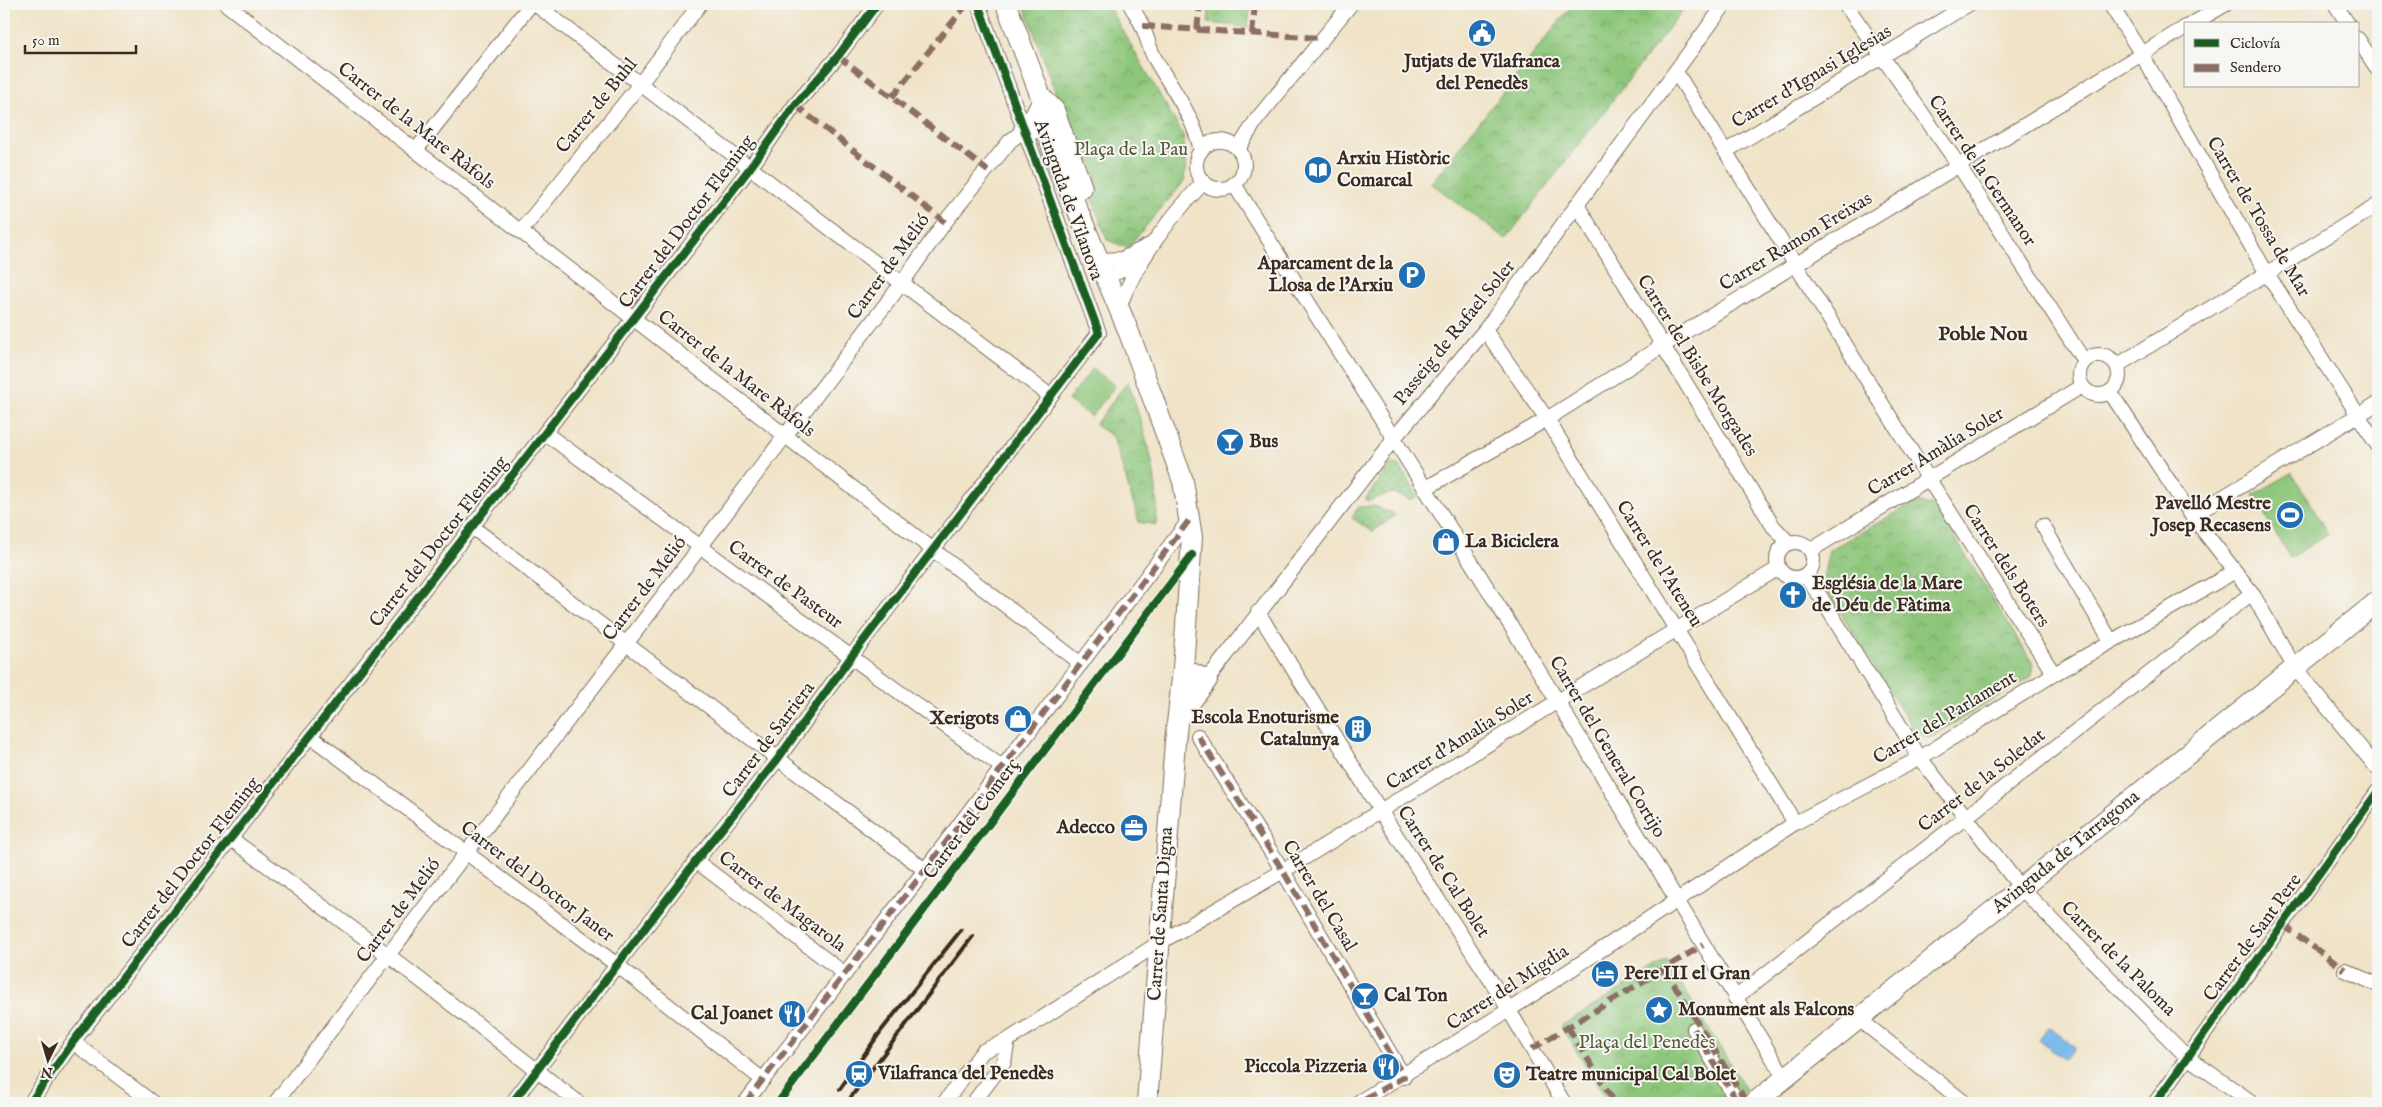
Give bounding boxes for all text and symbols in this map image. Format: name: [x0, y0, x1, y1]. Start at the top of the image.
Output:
public building icon: Jutjats de Vilafranca del Penedès: [1467, 18, 1497, 48]
street label: Carrer d'Ignasi Iglesias: [1728, 20, 1896, 134]
scale bar: [25, 22, 136, 54]
legend: [2184, 22, 2360, 88]
text: 50 m: [32, 31, 60, 50]
text: Ciclovía: [2230, 34, 2281, 53]
place label: Jutjats de Vilafranca del Penedès: [1401, 50, 1561, 96]
street label: Carrer de Buhl: [551, 53, 643, 159]
street label: Carrer de la Mare Ràfols: [332, 57, 500, 195]
text: Sendero: [2230, 58, 2281, 77]
street label: Carrer de la Germanor: [1923, 91, 2041, 251]
street label: Avinguda de Vilanova: [1027, 115, 1109, 284]
street label: Carrer del Doctor Fleming: [614, 130, 761, 314]
street label: Carrer de Tossa de Mar: [2201, 132, 2315, 302]
park label: Plaça de la Pau: [1074, 138, 1188, 162]
place label: Arxiu Històric Comarcal: [1336, 147, 1450, 193]
library icon: Arxiu Històric Comarcal: [1303, 155, 1333, 185]
street label: Carrer Ramon Freixas: [1715, 187, 1877, 297]
street label: Carrer de Melió: [842, 209, 936, 325]
place label: Aparcament de la Llosa de l'Arxiu: [1257, 252, 1394, 298]
street label: Passeig de Rafael Soler: [1389, 255, 1521, 411]
parking icon: Aparcament de la Llosa de l'Arxiu: [1397, 260, 1427, 290]
street label: Carrer del Bisbe Morgades: [1631, 271, 1763, 461]
street label: Carrer de la Mare Ràfols: [652, 305, 820, 443]
district label: Poble Nou: [1938, 322, 2028, 347]
street label: Carrer Amàlia Soler: [1864, 402, 2008, 502]
bar icon: Bus: [1215, 427, 1245, 457]
place label: Bus: [1249, 430, 1278, 454]
street label: Carrer del Doctor Fleming: [364, 451, 514, 633]
place label: Pavelló Mestre Josep Recasens: [2149, 492, 2271, 538]
street label: Carrer de l'Ateneu: [1610, 496, 1708, 632]
street label: Carrer dels Boters: [1957, 500, 2055, 632]
sports icon: Pavelló Mestre Josep Recasens: [2275, 500, 2305, 530]
shop icon: La Biciclera: [1431, 527, 1461, 557]
place label: La Biciclera: [1465, 530, 1560, 554]
street label: Carrer de Melió: [598, 532, 692, 646]
street label: Carrer de Pasteur: [723, 535, 847, 635]
place label: Església de la Mare de Déu de Fàtima: [1812, 572, 1963, 618]
church icon: Església de la Mare de Déu de Fàtima: [1778, 580, 1808, 610]
street label: Carrer del General Cortijo: [1543, 652, 1671, 842]
street label: Carrer del Parlament: [1869, 665, 2022, 770]
street label: Carrer de Sarriera: [717, 676, 821, 803]
street label: Carrer d'Amalia Soler: [1382, 686, 1538, 796]
shop icon: Xerigots: [1003, 704, 1033, 734]
place label: Escola Enoturisme Catalunya: [1191, 706, 1340, 752]
place label: Xerigots: [928, 707, 999, 731]
building icon: Escola Enoturisme Catalunya: [1343, 714, 1373, 744]
street label: Carrer de la Soledat: [1914, 724, 2051, 838]
street label: Carrer del Comerç: [918, 753, 1026, 885]
street label: Carrer del Doctor Fleming: [116, 772, 266, 954]
street label: Avinguda de Tarragona: [1986, 785, 2145, 920]
street label: Carrer de Cal Bolet: [1391, 801, 1495, 943]
office icon: Adecco: [1119, 813, 1149, 843]
street label: Carrer del Doctor Janer: [455, 816, 619, 948]
place label: Adecco: [1056, 816, 1115, 840]
street label: Carrer de Santa Digna: [1143, 825, 1179, 1002]
street label: Carrer del Casal: [1276, 836, 1362, 957]
street label: Carrer de Magarola: [713, 846, 851, 958]
street label: Carrer de Melió: [352, 854, 446, 968]
street label: Carrer de Sant Pere: [2198, 869, 2308, 1007]
street label: Carrer de la Paloma: [2055, 896, 2181, 1022]
street label: Carrer del Migdia: [1443, 939, 1574, 1036]
hotel icon: Pere III el Gran: [1590, 959, 1620, 989]
place label: Pere III el Gran: [1624, 962, 1750, 986]
bar icon: Cal Ton: [1350, 981, 1380, 1011]
place label: Cal Ton: [1384, 984, 1448, 1008]
place icon: Monument als Falcons: [1644, 995, 1674, 1025]
place label: Monument als Falcons: [1678, 998, 1855, 1022]
restaurant icon: Cal Joanet: [777, 999, 807, 1029]
place label: Cal Joanet: [691, 1002, 773, 1026]
park label: Plaça del Penedès: [1579, 1031, 1715, 1055]
north arrow: [22, 1034, 72, 1084]
restaurant icon: Piccola Pizzeria: [1371, 1052, 1401, 1082]
place label: Piccola Pizzeria: [1244, 1055, 1368, 1079]
station icon: Vilafranca del Penedès: [844, 1059, 874, 1089]
theatre icon: Teatre municipal Cal Bolet: [1492, 1060, 1522, 1090]
text: N: [40, 1062, 55, 1082]
place label: Vilafranca del Penedès: [877, 1062, 1054, 1086]
place label: Teatre municipal Cal Bolet: [1525, 1063, 1737, 1087]

